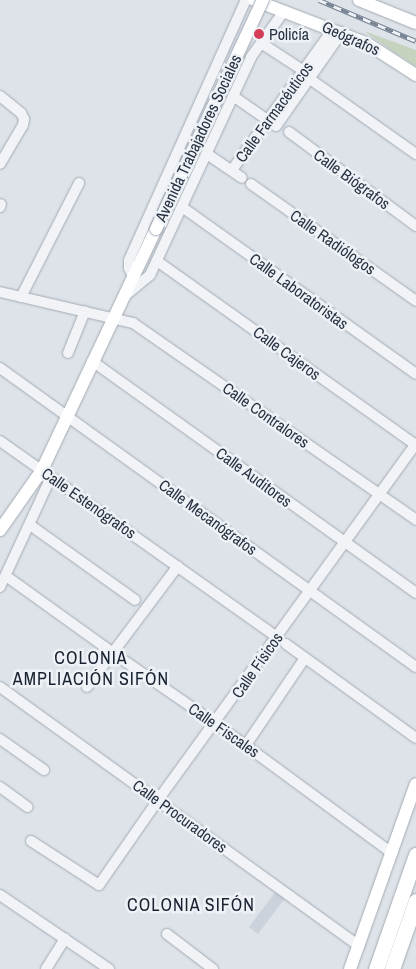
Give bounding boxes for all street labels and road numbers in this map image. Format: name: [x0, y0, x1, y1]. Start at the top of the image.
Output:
street label: Geógrafos: [319, 17, 383, 59]
street label: Avenida Trabajadores Sociales: [151, 51, 245, 225]
street label: Calle Farmacéuticos: [231, 58, 317, 166]
street label: Calle Biógrafos: [310, 145, 394, 213]
street label: Calle Radiólogos: [287, 205, 379, 279]
street label: Calle Laboratoristas: [246, 249, 352, 333]
street label: Calle Cajeros: [250, 322, 324, 384]
street label: Calle Contralores: [219, 378, 313, 452]
street label: Calle Auditores: [212, 443, 296, 511]
street label: Calle Estenógrafos: [38, 463, 140, 543]
street label: Calle Mecanógrafos: [155, 475, 261, 559]
street label: Calle Físicos: [227, 628, 287, 702]
street label: Calle Fiscales: [185, 699, 263, 761]
street label: Calle Procuradores: [129, 775, 231, 857]

